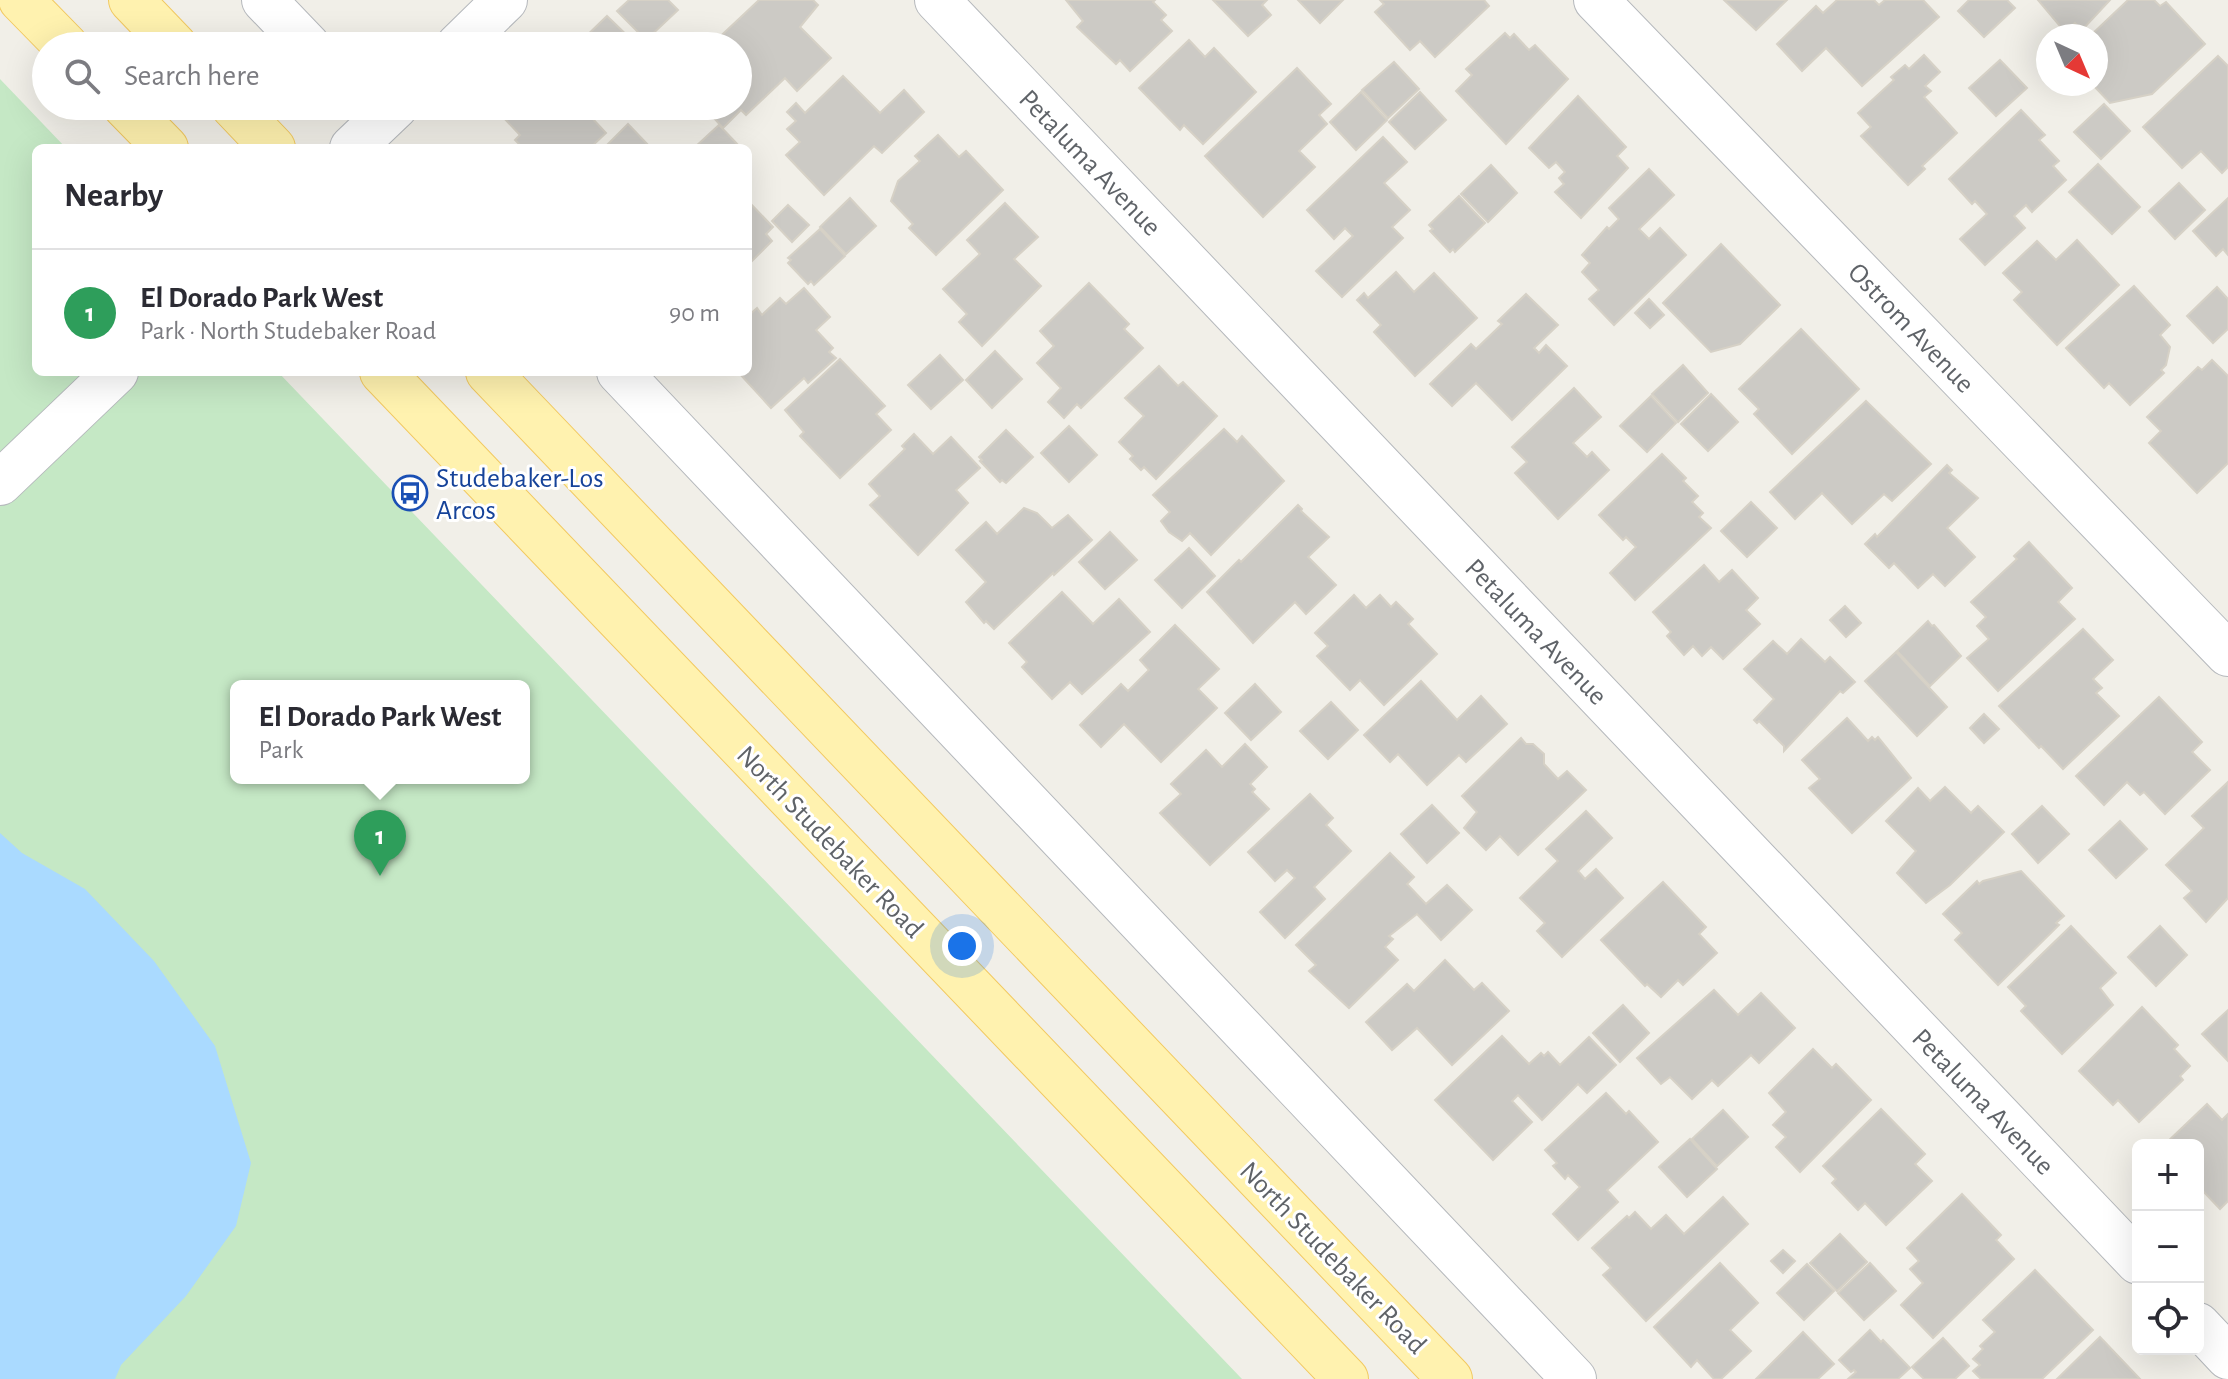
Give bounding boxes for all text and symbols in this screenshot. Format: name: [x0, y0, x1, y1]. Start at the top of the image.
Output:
north arrow: [2036, 24, 2108, 96]
search box: [32, 32, 752, 120]
icon: search: [60, 54, 104, 98]
text: Search here: [124, 61, 260, 91]
street label: Petaluma Avenue: [1013, 85, 1166, 242]
text: Nearby: [64, 179, 163, 213]
street label: Ostrom Avenue: [1842, 258, 1979, 399]
text: El Dorado Park West: [140, 283, 383, 313]
text: 1: [85, 300, 95, 326]
text: 90 m: [669, 300, 720, 326]
text: Park · North Studebaker Road: [140, 318, 436, 344]
place label: Studebaker-Los Arcos: [436, 465, 604, 525]
bus stop icon: Studebaker-Los Arcos: [391, 474, 429, 512]
street label: Petaluma Avenue: [1459, 554, 1612, 711]
popup: [230, 680, 530, 784]
text: El Dorado Park West: [258, 702, 502, 732]
text: Park: [258, 737, 303, 763]
street label: North Studebaker Road: [731, 741, 928, 944]
pin: 1: [354, 810, 406, 876]
your location: [942, 926, 982, 966]
street label: Petaluma Avenue: [1906, 1024, 2059, 1181]
map controls: [2132, 1139, 2204, 1355]
button: +: [2132, 1139, 2204, 1211]
street label: North Studebaker Road: [1234, 1157, 1431, 1360]
button: −: [2132, 1211, 2204, 1283]
button: locate: [2132, 1283, 2204, 1355]

